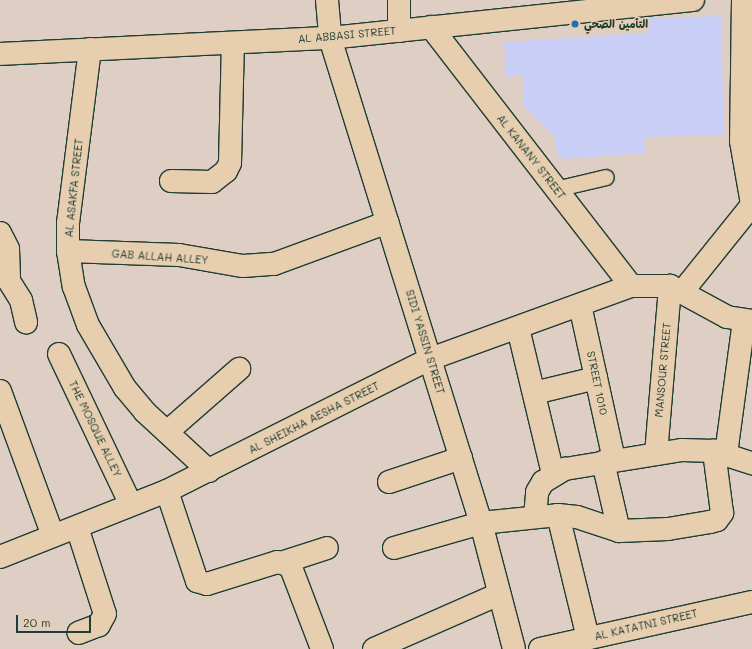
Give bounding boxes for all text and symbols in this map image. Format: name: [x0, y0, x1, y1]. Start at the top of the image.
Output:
place label: التأمين الصحي: [584, 17, 648, 31]
marker: التأمين الصحي: [569, 18, 581, 30]
street label: AL ABBASI STREET: [297, 24, 397, 46]
street label: AL KANANY STREET: [494, 112, 568, 202]
street label: AL ASAKFA STREET: [62, 138, 86, 238]
street label: GAB ALLAH ALLEY: [111, 247, 209, 267]
street label: SIDI YASSIN STREET: [403, 288, 447, 396]
street label: MANSOUR STREET: [652, 322, 674, 418]
street label: STREET 1010: [584, 350, 610, 416]
street label: THE MOSQUE ALLEY: [66, 379, 124, 479]
street label: AL SHEIKHA AESHA STREET: [246, 379, 382, 457]
scale bar: [18, 607, 93, 633]
street label: AL KATATNI STREET: [593, 607, 699, 643]
text: 20 m: [23, 614, 51, 630]

